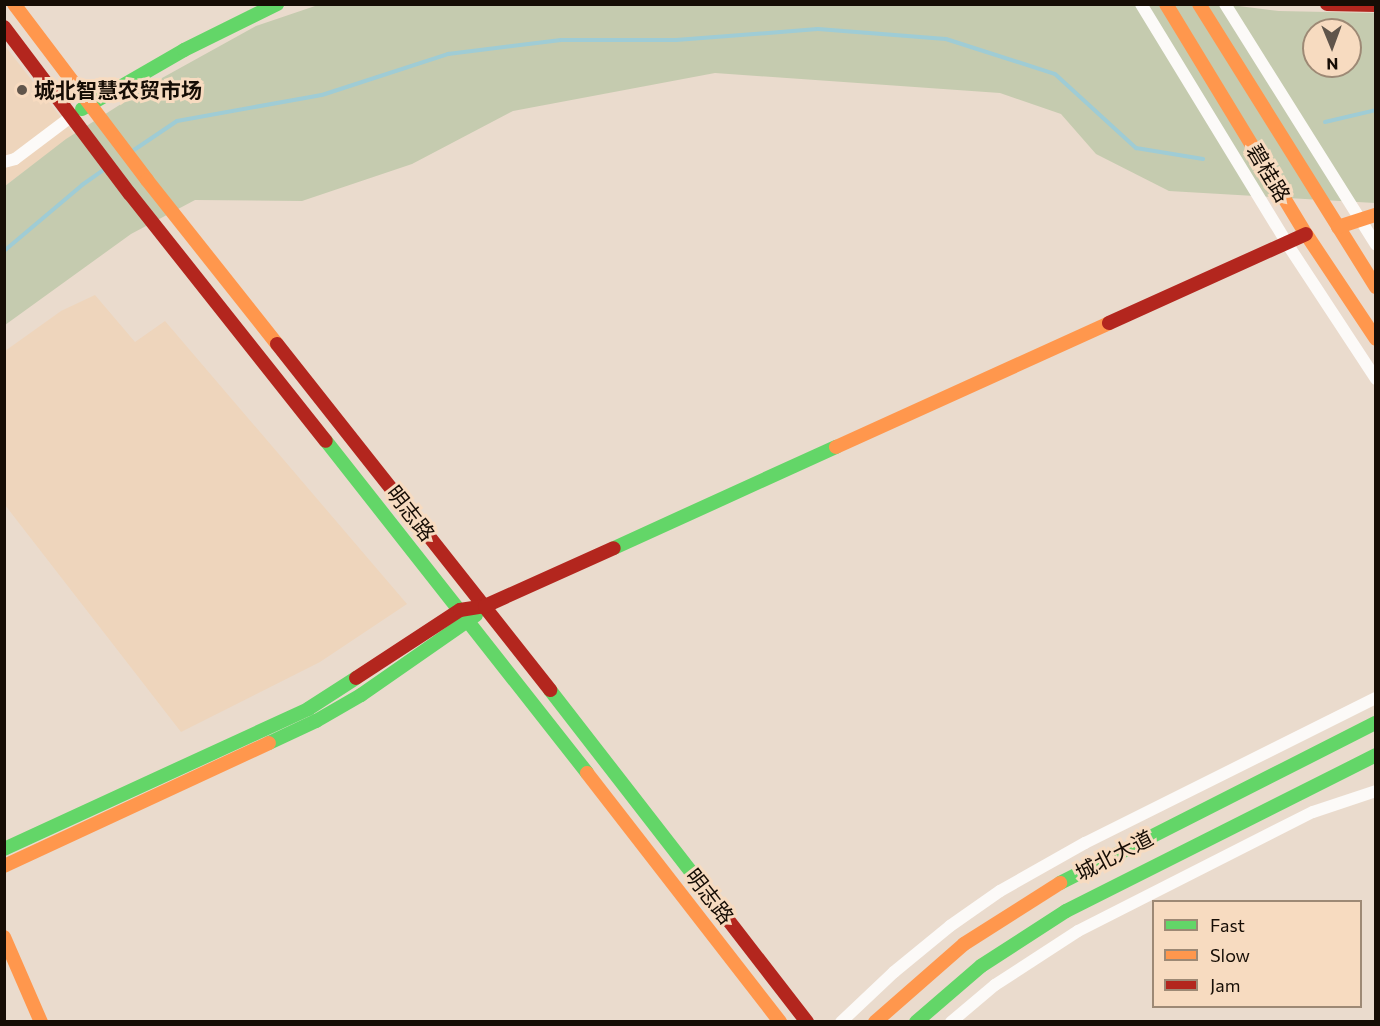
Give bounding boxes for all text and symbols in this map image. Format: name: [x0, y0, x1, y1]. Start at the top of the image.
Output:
north arrow: [1302, 18, 1362, 78]
text: N: [1326, 55, 1338, 74]
place label: 城北智慧农贸市场: [34, 77, 202, 103]
marker: 城北智慧农贸市场: [15, 83, 29, 97]
street label: 碧桂路: [1242, 140, 1296, 206]
street label: 明志路: [382, 480, 440, 546]
street label: 城北大道: [1071, 825, 1157, 885]
street label: 明志路: [681, 863, 739, 929]
legend: [1152, 900, 1362, 1008]
text: Fast: [1210, 914, 1245, 936]
text: Slow: [1210, 944, 1250, 966]
text: Jam: [1210, 974, 1240, 996]

